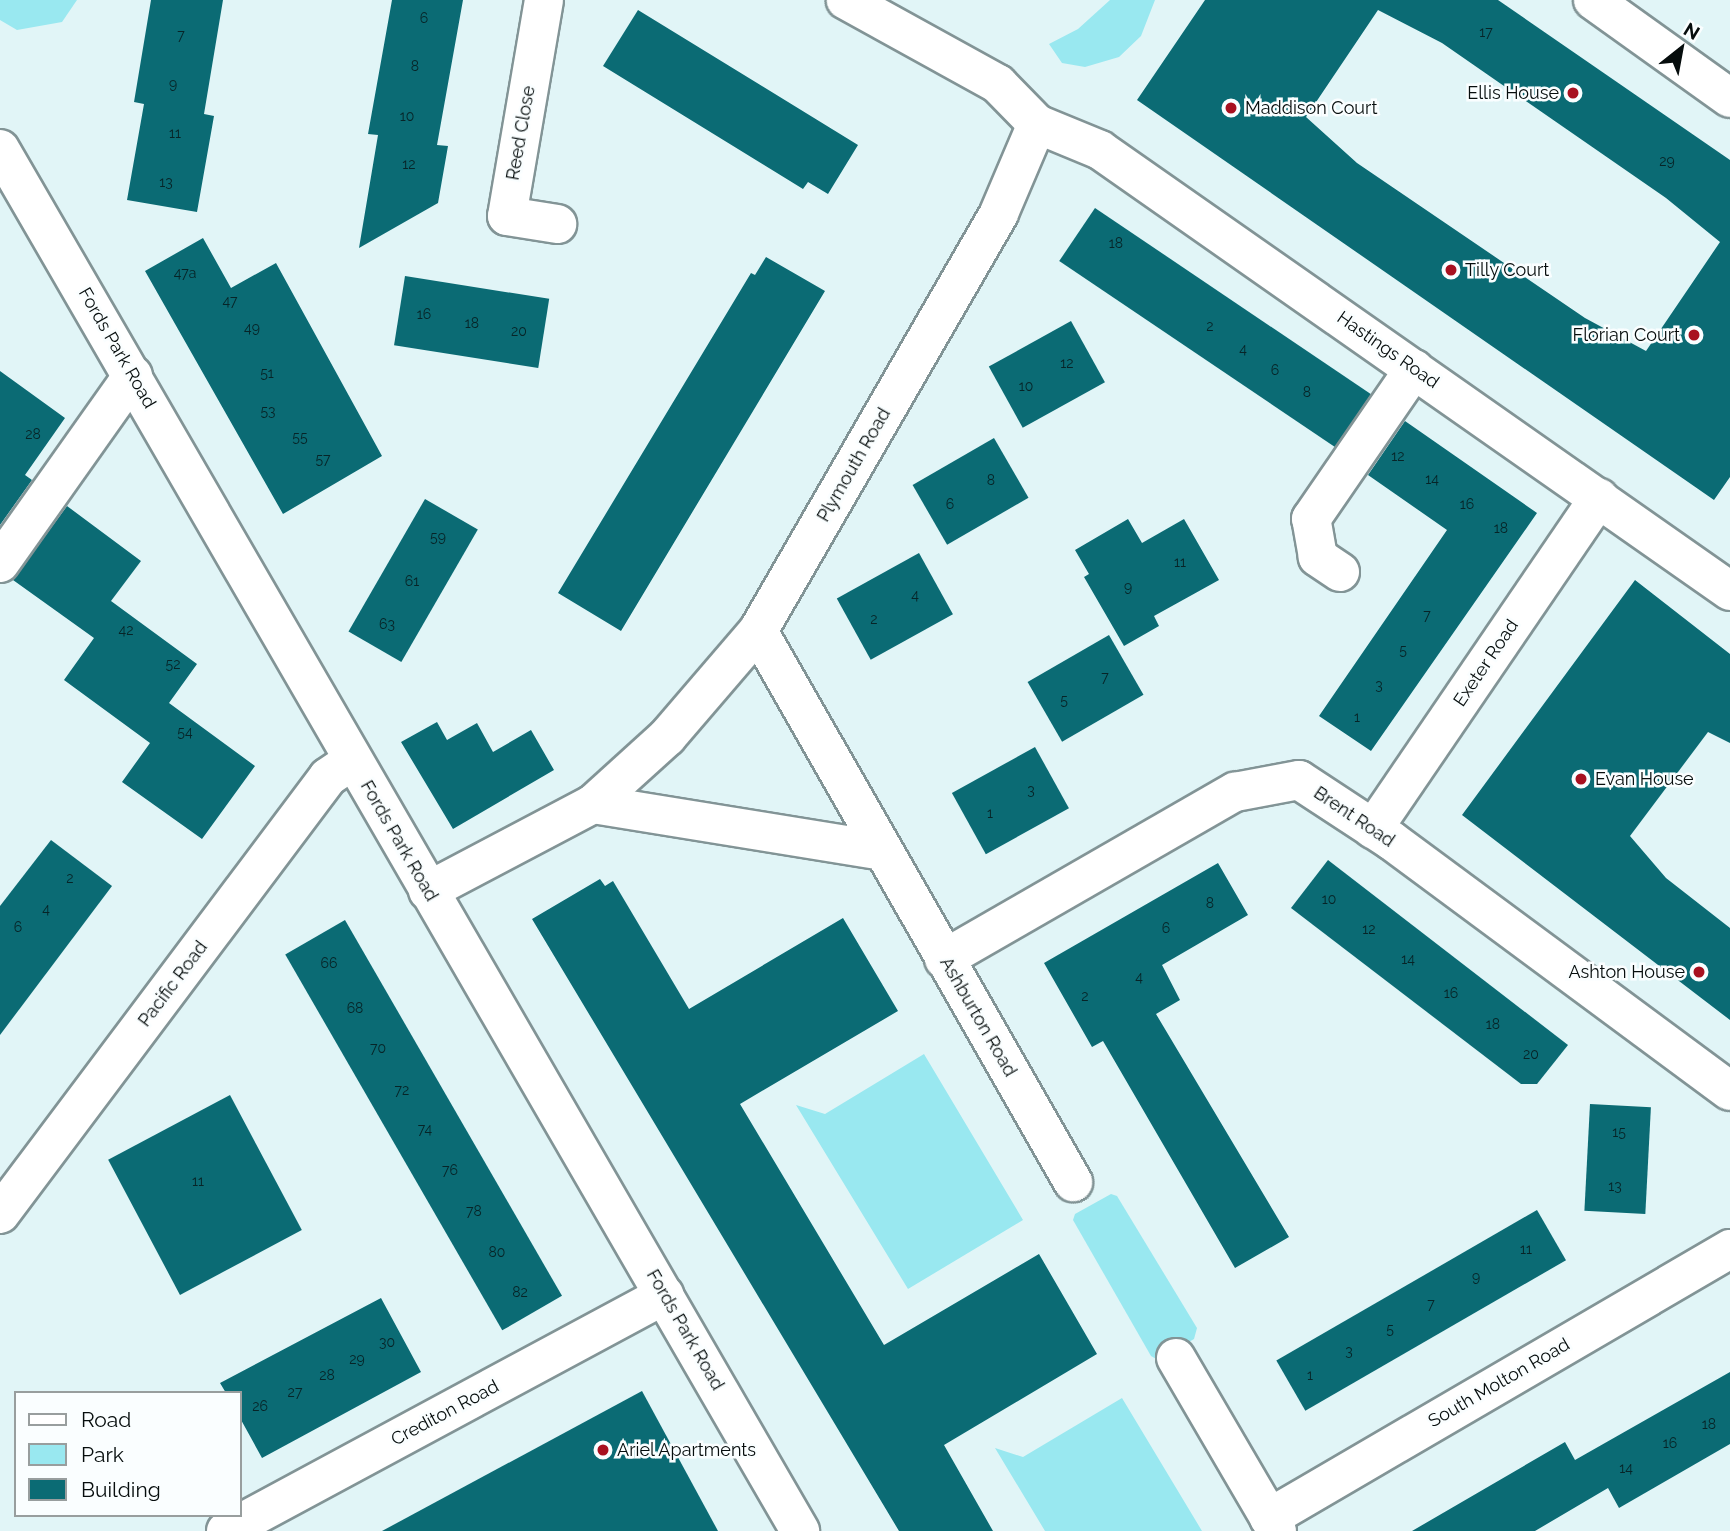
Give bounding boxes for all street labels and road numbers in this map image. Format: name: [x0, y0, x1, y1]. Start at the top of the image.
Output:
street label: Reed Close: [502, 84, 540, 182]
street label: Fords Park Road: [74, 284, 160, 412]
street label: Hastings Road: [1333, 307, 1443, 393]
street label: Plymouth Road: [813, 404, 895, 526]
street label: Exeter Road: [1449, 615, 1523, 711]
street label: Fords Park Road: [356, 777, 442, 905]
street label: Brent Road: [1310, 782, 1398, 852]
street label: Pacific Road: [134, 937, 212, 1031]
street label: Ashburton Road: [935, 953, 1021, 1081]
street label: Fords Park Road: [642, 1266, 728, 1394]
street label: South Molton Road: [1425, 1334, 1573, 1432]
street label: Crediton Road: [387, 1376, 503, 1450]

